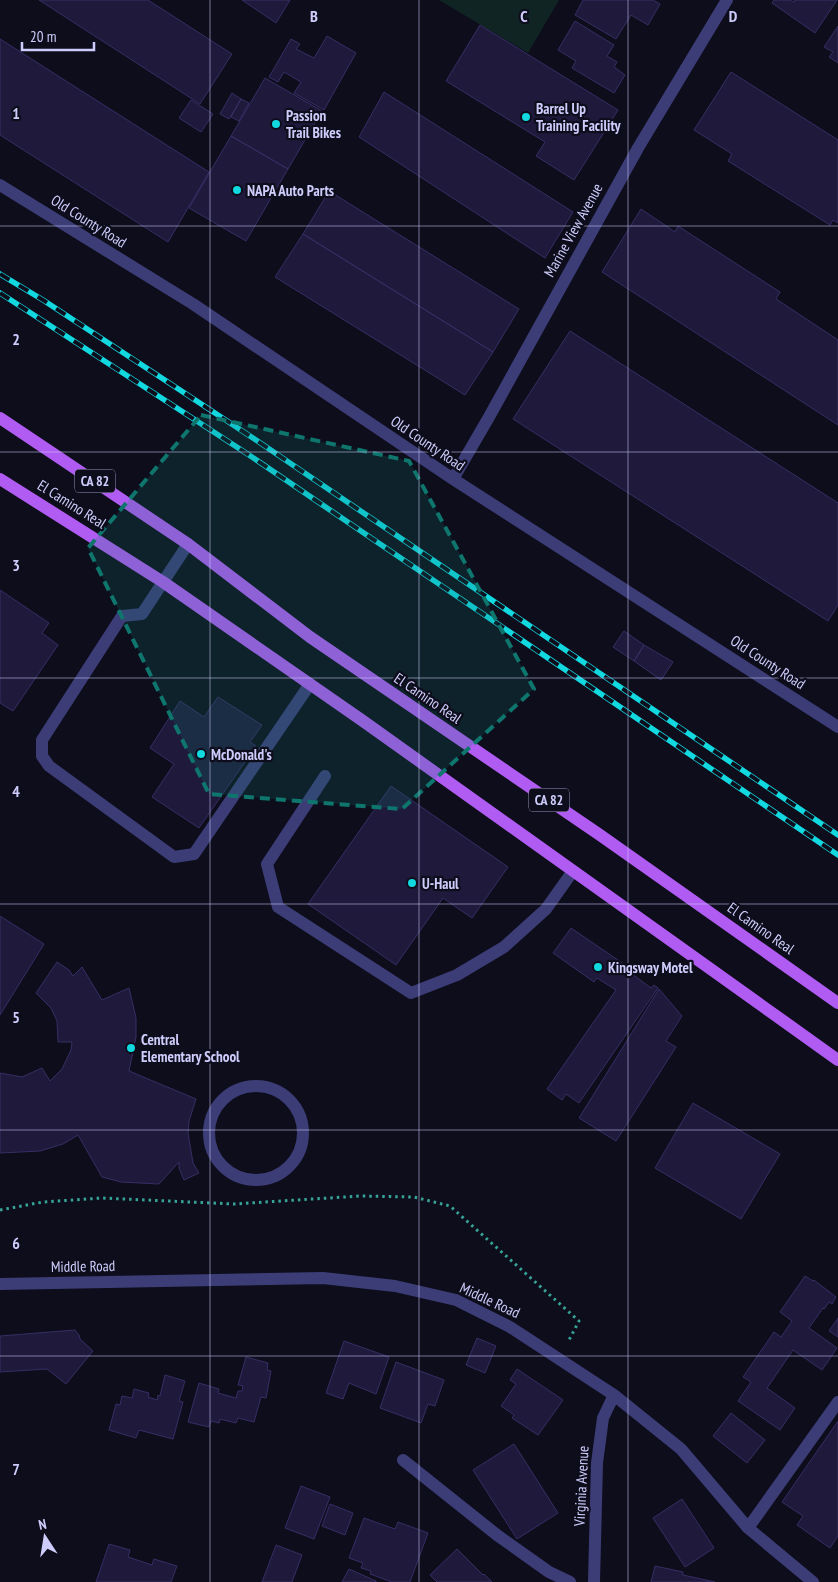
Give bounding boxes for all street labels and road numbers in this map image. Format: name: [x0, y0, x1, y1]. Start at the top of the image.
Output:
street label: Marine View Avenue: [539, 180, 607, 280]
street label: Old County Road: [48, 190, 130, 252]
street label: Old County Road: [387, 411, 469, 475]
road number: CA 82: [75, 470, 115, 492]
street label: El Camino Real: [34, 475, 110, 533]
street label: Old County Road: [727, 631, 809, 693]
street label: El Camino Real: [391, 668, 466, 728]
road number: CA 82: [529, 788, 569, 812]
street label: El Camino Real: [724, 898, 799, 958]
street label: Middle Road: [51, 1256, 115, 1276]
street label: Middle Road: [457, 1278, 523, 1322]
street label: Virginia Avenue: [569, 1445, 593, 1528]

